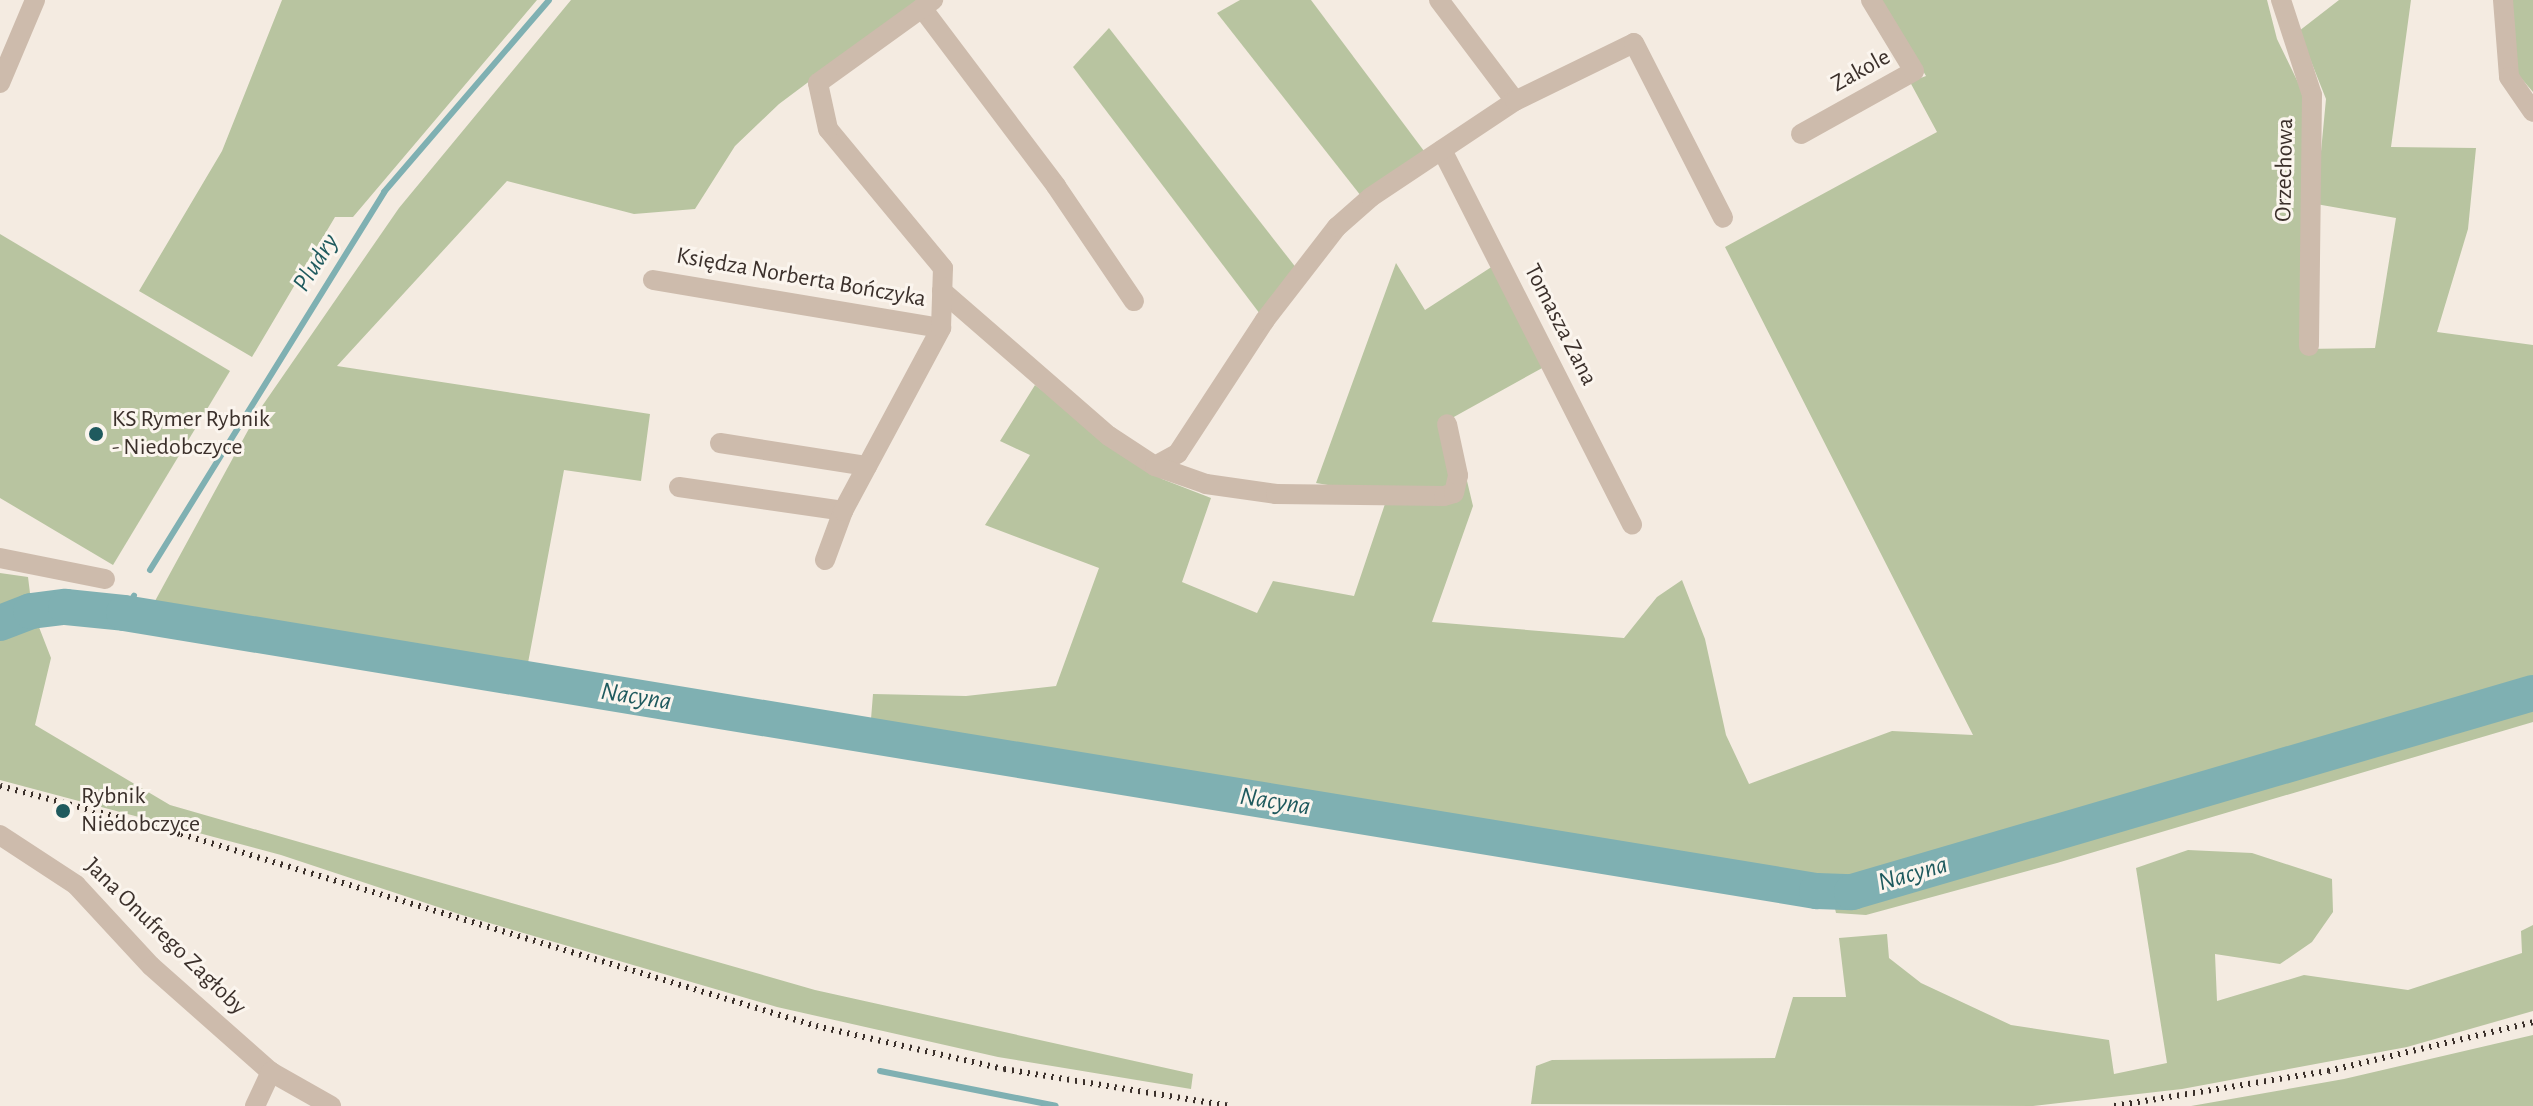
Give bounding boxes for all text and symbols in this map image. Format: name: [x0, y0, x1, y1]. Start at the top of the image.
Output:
street label: Zakole: [1826, 43, 1896, 99]
street label: Orzechowa: [2270, 118, 2300, 222]
water label: Pludry: [286, 228, 346, 298]
street label: Księdza Norberta Bończyka: [674, 242, 928, 314]
street label: Tomasza Zana: [1517, 259, 1603, 391]
place label: KS Rymer Rybnik - Niedobczyce: [112, 406, 270, 462]
marker: KS Rymer Rybnik - Niedobczyce: [87, 425, 105, 443]
water label: Nacyna: [599, 676, 673, 718]
water label: Nacyna: [1238, 781, 1312, 823]
place label: Rybnik Niedobczyce: [81, 783, 200, 839]
marker: Rybnik Niedobczyce: [52, 800, 74, 822]
water label: Nacyna: [1875, 849, 1951, 899]
street label: Jana Onufrego Zagłoby: [78, 852, 252, 1022]

